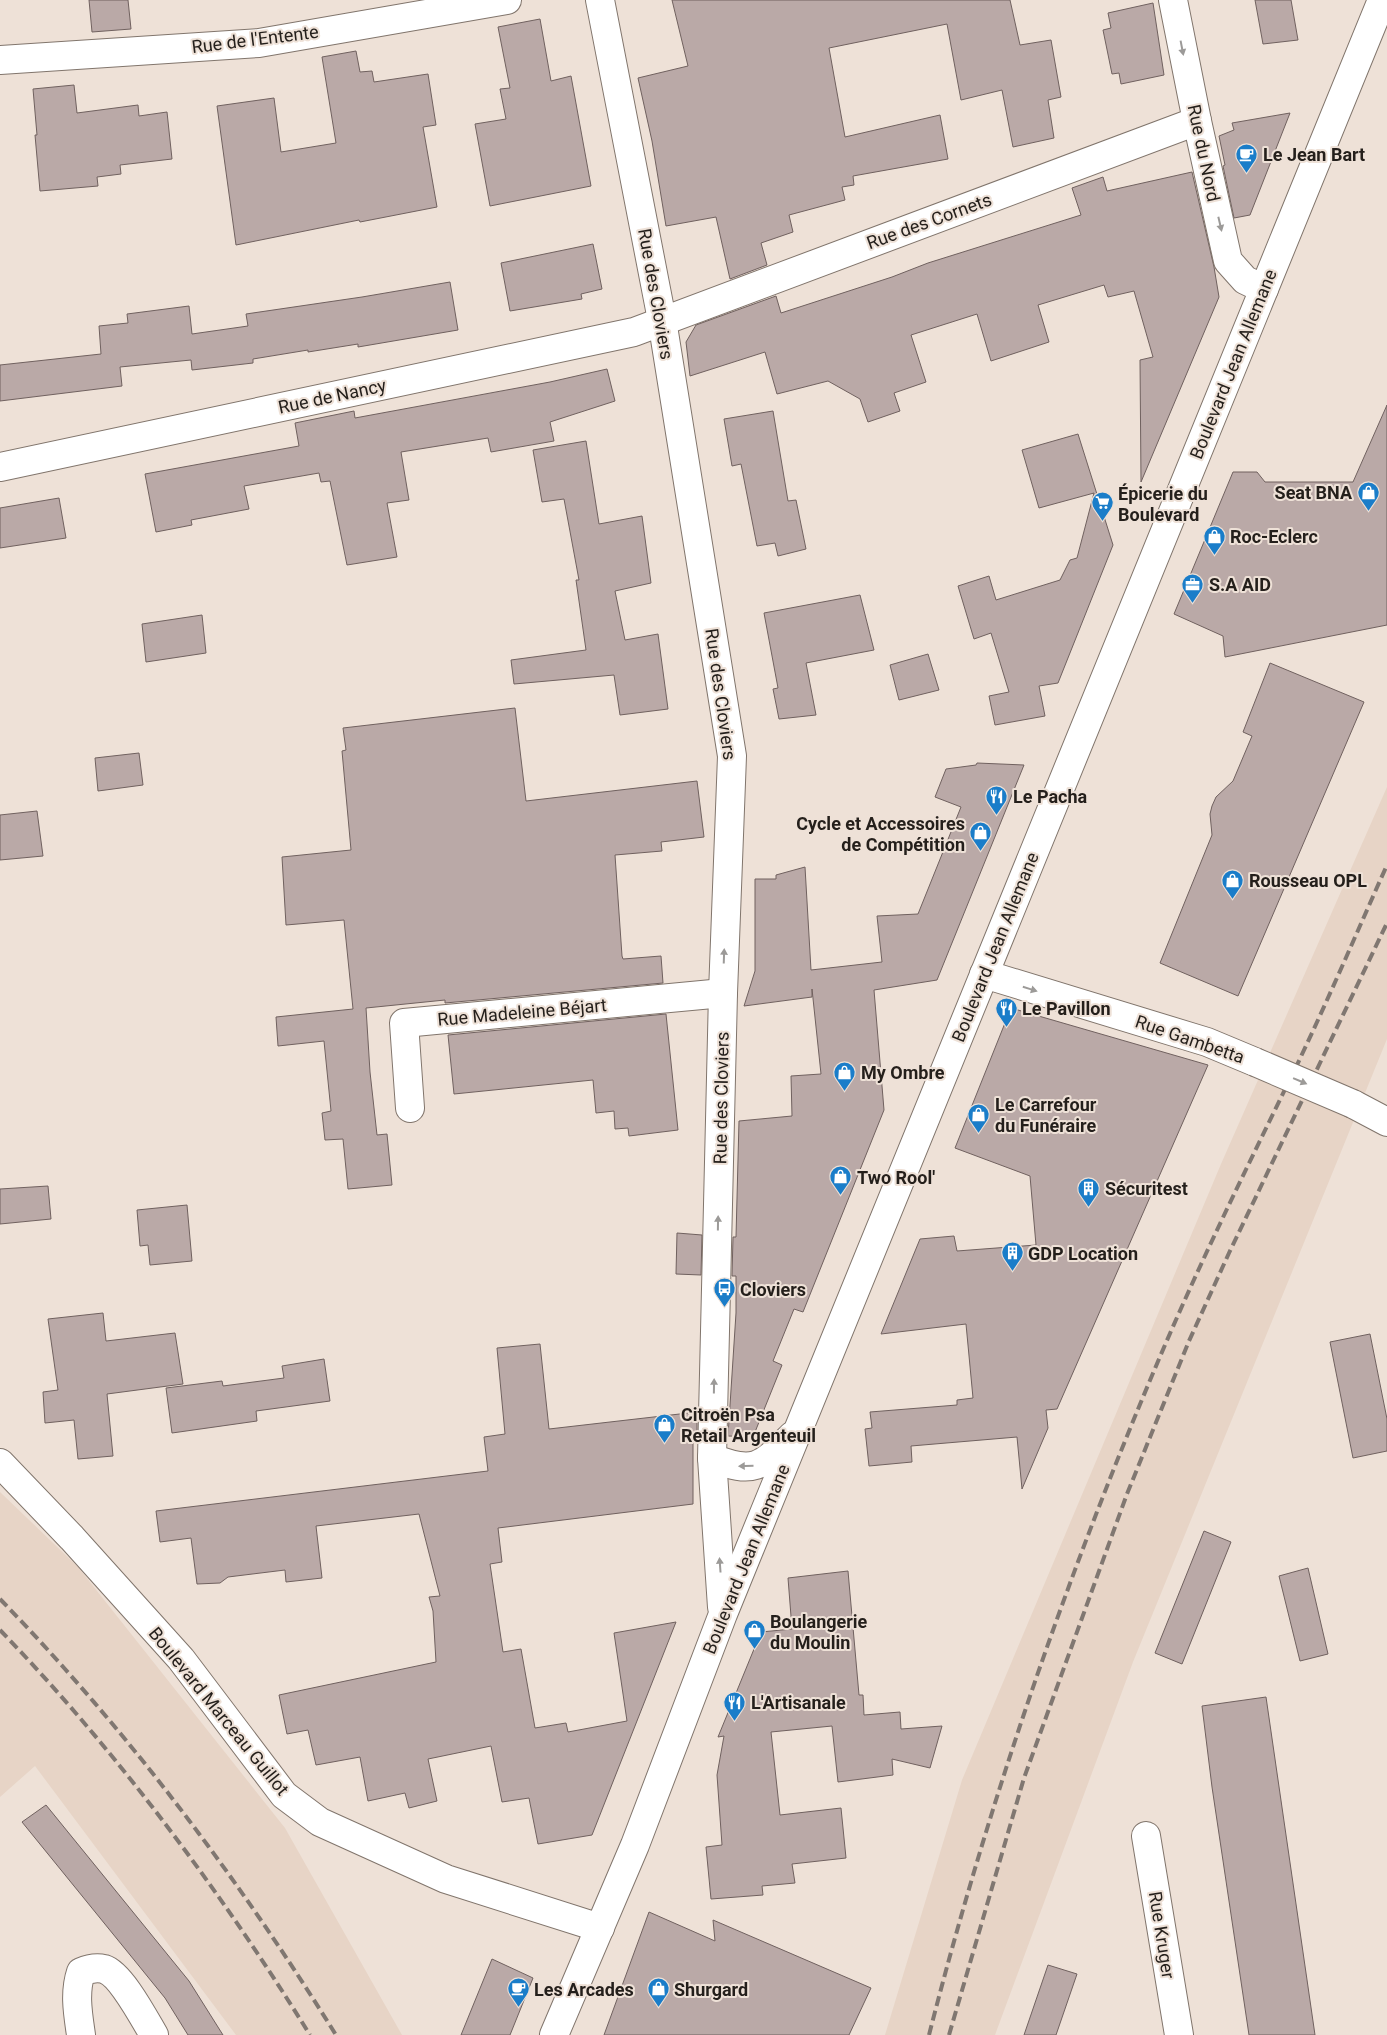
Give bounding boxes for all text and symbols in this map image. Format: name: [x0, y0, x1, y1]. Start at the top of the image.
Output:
street label: Rue de l'Entente: [190, 21, 320, 57]
one-way arrow: [1179, 40, 1187, 56]
street label: Rue du Nord: [1183, 103, 1225, 203]
cafe icon: Le Jean Bart: [1235, 142, 1259, 173]
place label: Le Jean Bart: [1263, 144, 1365, 165]
street label: Rue des Cornets: [864, 189, 994, 253]
one-way arrow: [1216, 216, 1224, 232]
street label: Rue des Cloviers: [634, 227, 678, 361]
street label: Boulevard Jean Allemane: [1185, 266, 1281, 462]
street label: Rue de Nancy: [276, 374, 388, 418]
shop icon: Seat BNA: [1356, 480, 1380, 511]
place label: Seat BNA: [1275, 482, 1353, 503]
place label: Épicerie du Boulevard: [1118, 483, 1208, 525]
supermarket icon: Épicerie du Boulevard: [1090, 491, 1114, 522]
shop icon: Roc-Eclerc: [1202, 524, 1226, 555]
place label: Roc-Eclerc: [1230, 526, 1318, 547]
office icon: S.A AID: [1181, 572, 1205, 603]
place label: S.A AID: [1209, 574, 1271, 595]
street label: Rue des Cloviers: [701, 627, 741, 761]
restaurant icon: Le Pacha: [985, 784, 1009, 815]
place label: Le Pacha: [1013, 786, 1088, 807]
place label: Cycle et Accessoires de Compétition: [796, 813, 965, 855]
shop icon: Cycle et Accessoires de Compétition: [969, 821, 993, 852]
street label: Boulevard Jean Allemane: [947, 849, 1043, 1045]
shop icon: Rousseau OPL: [1221, 868, 1245, 899]
place label: Rousseau OPL: [1249, 870, 1367, 891]
one-way arrow: [721, 947, 729, 963]
one-way arrow: [1023, 986, 1038, 994]
street label: Rue Madeleine Béjart: [437, 994, 608, 1030]
restaurant icon: Le Pavillon: [994, 996, 1018, 1027]
place label: Le Pavillon: [1022, 998, 1111, 1019]
street label: Rue Gambetta: [1133, 1010, 1247, 1068]
street label: Rue des Cloviers: [709, 1031, 733, 1165]
shop icon: My Ombre: [833, 1060, 857, 1091]
place label: My Ombre: [861, 1062, 945, 1083]
one-way arrow: [1293, 1077, 1308, 1085]
place label: Le Carrefour du Funéraire: [995, 1094, 1097, 1136]
shop icon: Le Carrefour du Funéraire: [967, 1102, 991, 1133]
shop icon: Two Rool': [829, 1165, 853, 1196]
place label: Two Rool': [857, 1167, 935, 1188]
building icon: Sécuritest: [1077, 1176, 1101, 1207]
place label: Sécuritest: [1105, 1178, 1188, 1199]
one-way arrow: [714, 1215, 722, 1231]
building icon: GDP Location: [1000, 1241, 1024, 1272]
place label: GDP Location: [1028, 1243, 1138, 1264]
bus stop icon: Cloviers: [712, 1277, 736, 1308]
place label: Cloviers: [740, 1279, 806, 1300]
one-way arrow: [710, 1377, 718, 1393]
place label: Citroën Psa Retail Argenteuil: [681, 1404, 816, 1446]
shop icon: Citroën Psa Retail Argenteuil: [653, 1412, 677, 1443]
street label: Boulevard Jean Allemane: [698, 1461, 794, 1657]
one-way arrow: [738, 1463, 754, 1471]
one-way arrow: [715, 1557, 723, 1573]
place label: Boulangerie du Moulin: [770, 1611, 868, 1653]
shop icon: Boulangerie du Moulin: [742, 1619, 766, 1650]
street label: Boulevard Marceau Guillot: [145, 1623, 293, 1799]
restaurant icon: L'Artisanale: [723, 1690, 747, 1721]
place label: L'Artisanale: [751, 1692, 846, 1713]
street label: Rue Kruger: [1145, 1890, 1179, 1980]
cafe icon: Les Arcades: [506, 1977, 530, 2008]
shop icon: Shurgard: [646, 1977, 670, 2008]
place label: Les Arcades: [534, 1979, 634, 2000]
place label: Shurgard: [674, 1979, 748, 2000]

